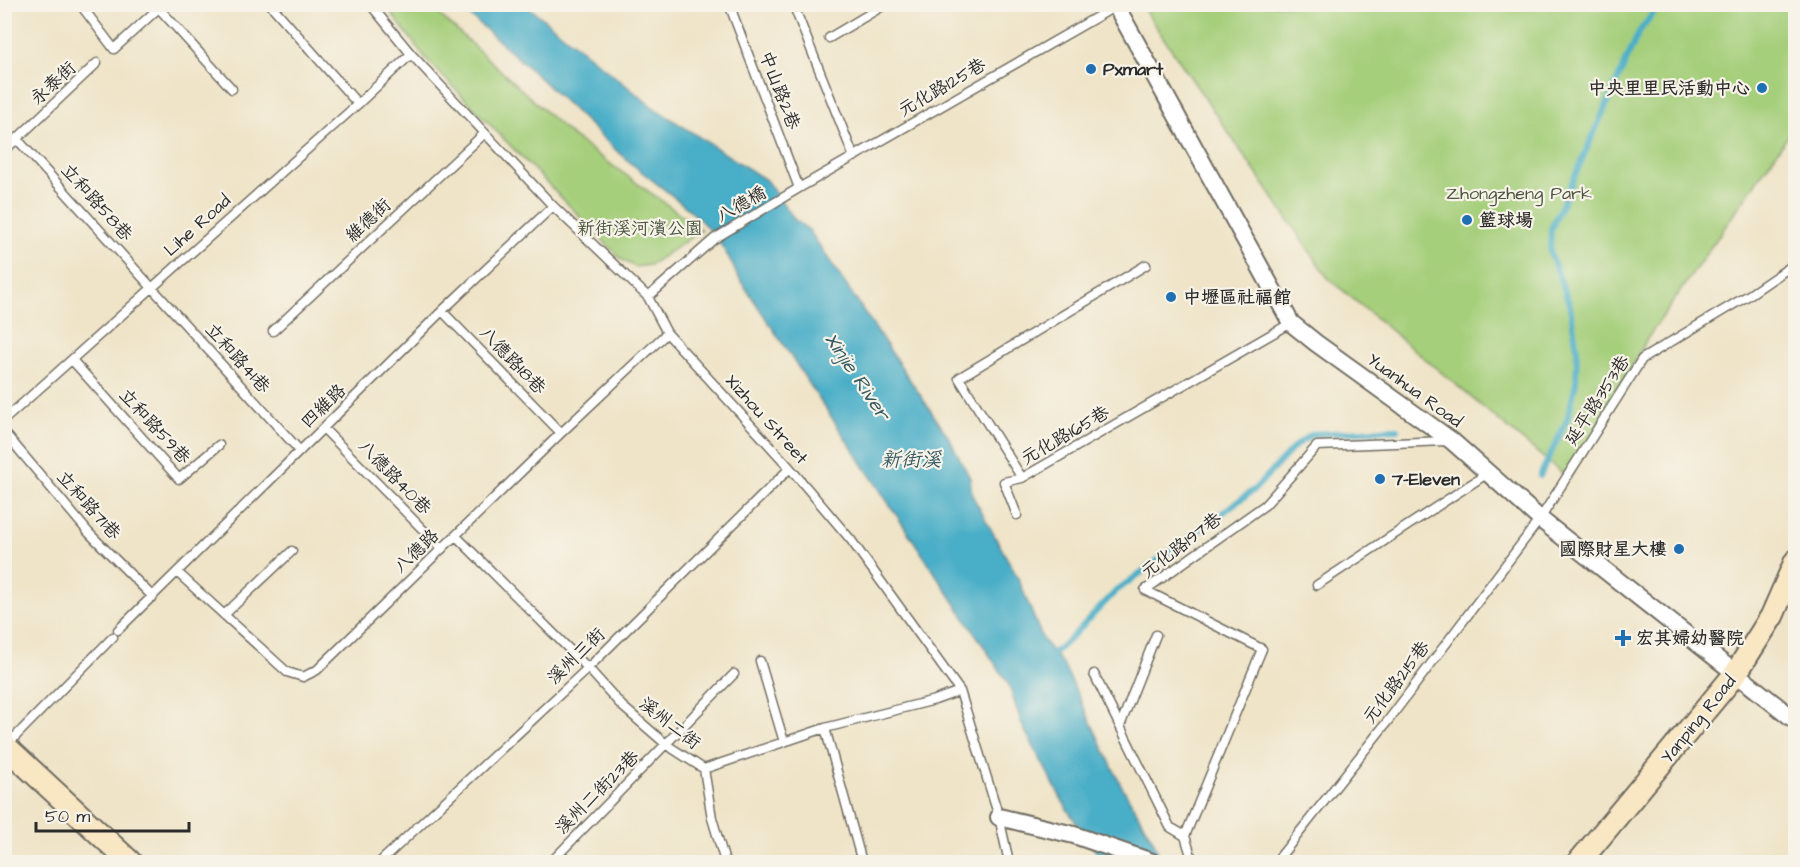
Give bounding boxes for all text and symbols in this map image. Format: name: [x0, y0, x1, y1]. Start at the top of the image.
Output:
street label: 中山路2巷: [753, 47, 806, 133]
street label: 元化路125巷: [894, 52, 991, 123]
street label: 永泰街: [25, 56, 82, 111]
place label: Pxmart: [1103, 57, 1164, 82]
marker: Pxmart: [1084, 62, 1098, 76]
place label: 中央里里民活動中心: [1588, 76, 1750, 101]
marker: 中央里里民活動中心: [1755, 81, 1769, 95]
street label: 立和路58巷: [55, 158, 138, 247]
street label: 八德橋: [712, 180, 771, 229]
park label: Zhongzheng Park: [1446, 181, 1592, 207]
street label: Lihe Road: [158, 189, 236, 262]
street label: 維德街: [340, 193, 397, 248]
place label: 籃球場: [1479, 208, 1533, 233]
marker: 籃球場: [1460, 213, 1474, 227]
park label: 新街溪河濱公園: [577, 216, 703, 241]
place label: 中壢區社福館: [1183, 285, 1291, 310]
marker: 中壢區社福館: [1164, 290, 1178, 304]
street label: 立和路41巷: [199, 318, 276, 399]
street label: 八德路18巷: [474, 321, 551, 400]
water label: Xinjie River: [818, 327, 898, 427]
street label: Yuanhua Road: [1362, 347, 1468, 434]
street label: 延平路353巷: [1559, 350, 1636, 450]
street label: Xizhou Street: [719, 369, 814, 470]
street label: 四維路: [295, 379, 351, 434]
street label: 立和路59巷: [113, 383, 196, 470]
street label: 元化路165巷: [1016, 400, 1114, 471]
street label: 八德路40巷: [352, 434, 437, 520]
water label: 新街溪: [881, 446, 942, 474]
street label: 立和路71巷: [51, 465, 126, 545]
place label: 7-Eleven: [1391, 467, 1460, 492]
marker: 7-Eleven: [1373, 472, 1387, 486]
street label: 元化路197巷: [1136, 507, 1227, 584]
street label: 八德路: [388, 524, 444, 579]
place label: 國際財星大樓: [1559, 537, 1667, 562]
marker: 國際財星大樓: [1672, 542, 1686, 556]
street label: 溪州三街: [542, 622, 611, 690]
place label: 宏其婦幼醫院: [1636, 626, 1744, 651]
marker: 宏其婦幼醫院: [1614, 629, 1632, 647]
street label: 元化路215巷: [1357, 636, 1436, 729]
street label: Yanping Road: [1655, 670, 1743, 770]
street label: 溪州二街: [634, 691, 706, 755]
street label: 溪州二街23巷: [550, 745, 645, 840]
scale bar: [36, 795, 189, 833]
text: 50 m: [45, 804, 90, 829]

